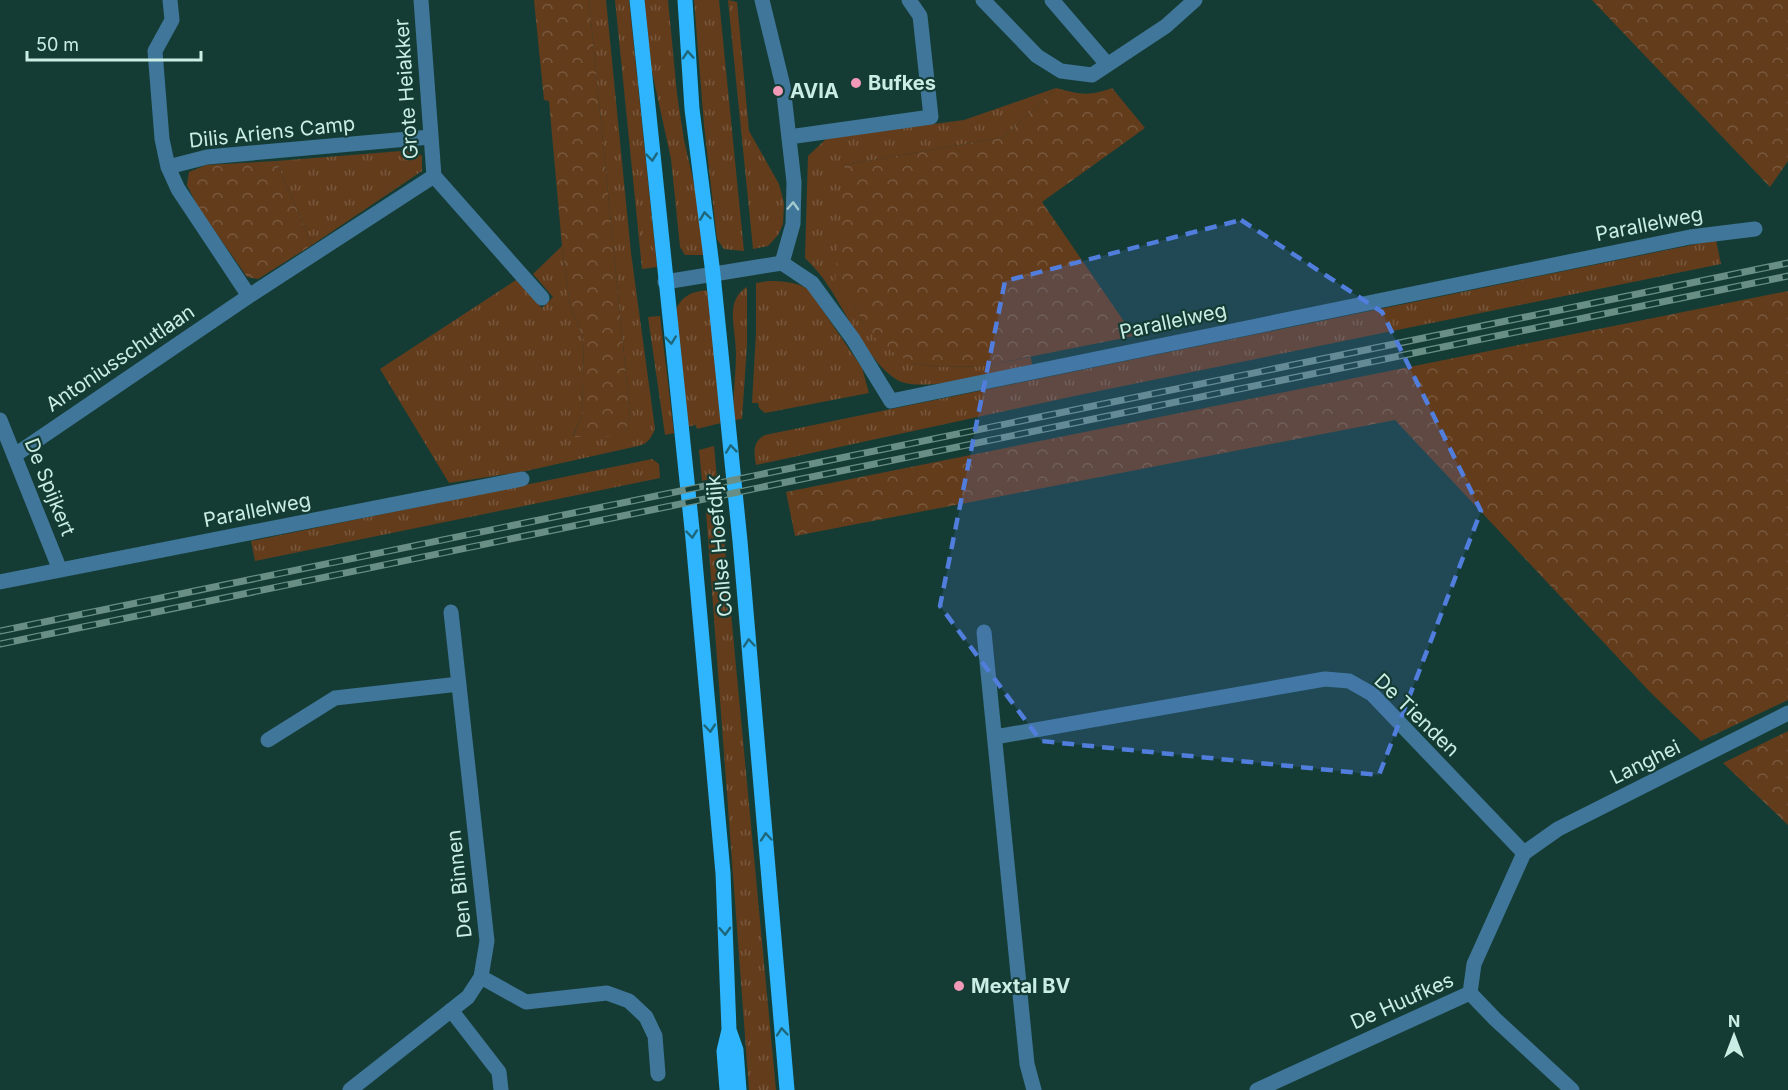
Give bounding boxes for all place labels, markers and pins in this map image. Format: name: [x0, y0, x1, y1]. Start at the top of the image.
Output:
place label: Bufkes: [868, 71, 936, 95]
marker: Bufkes: [849, 76, 863, 90]
place label: AVIA: [790, 79, 839, 103]
marker: AVIA: [771, 84, 785, 98]
place label: Mextal BV: [971, 974, 1070, 998]
marker: Mextal BV: [952, 979, 966, 993]

